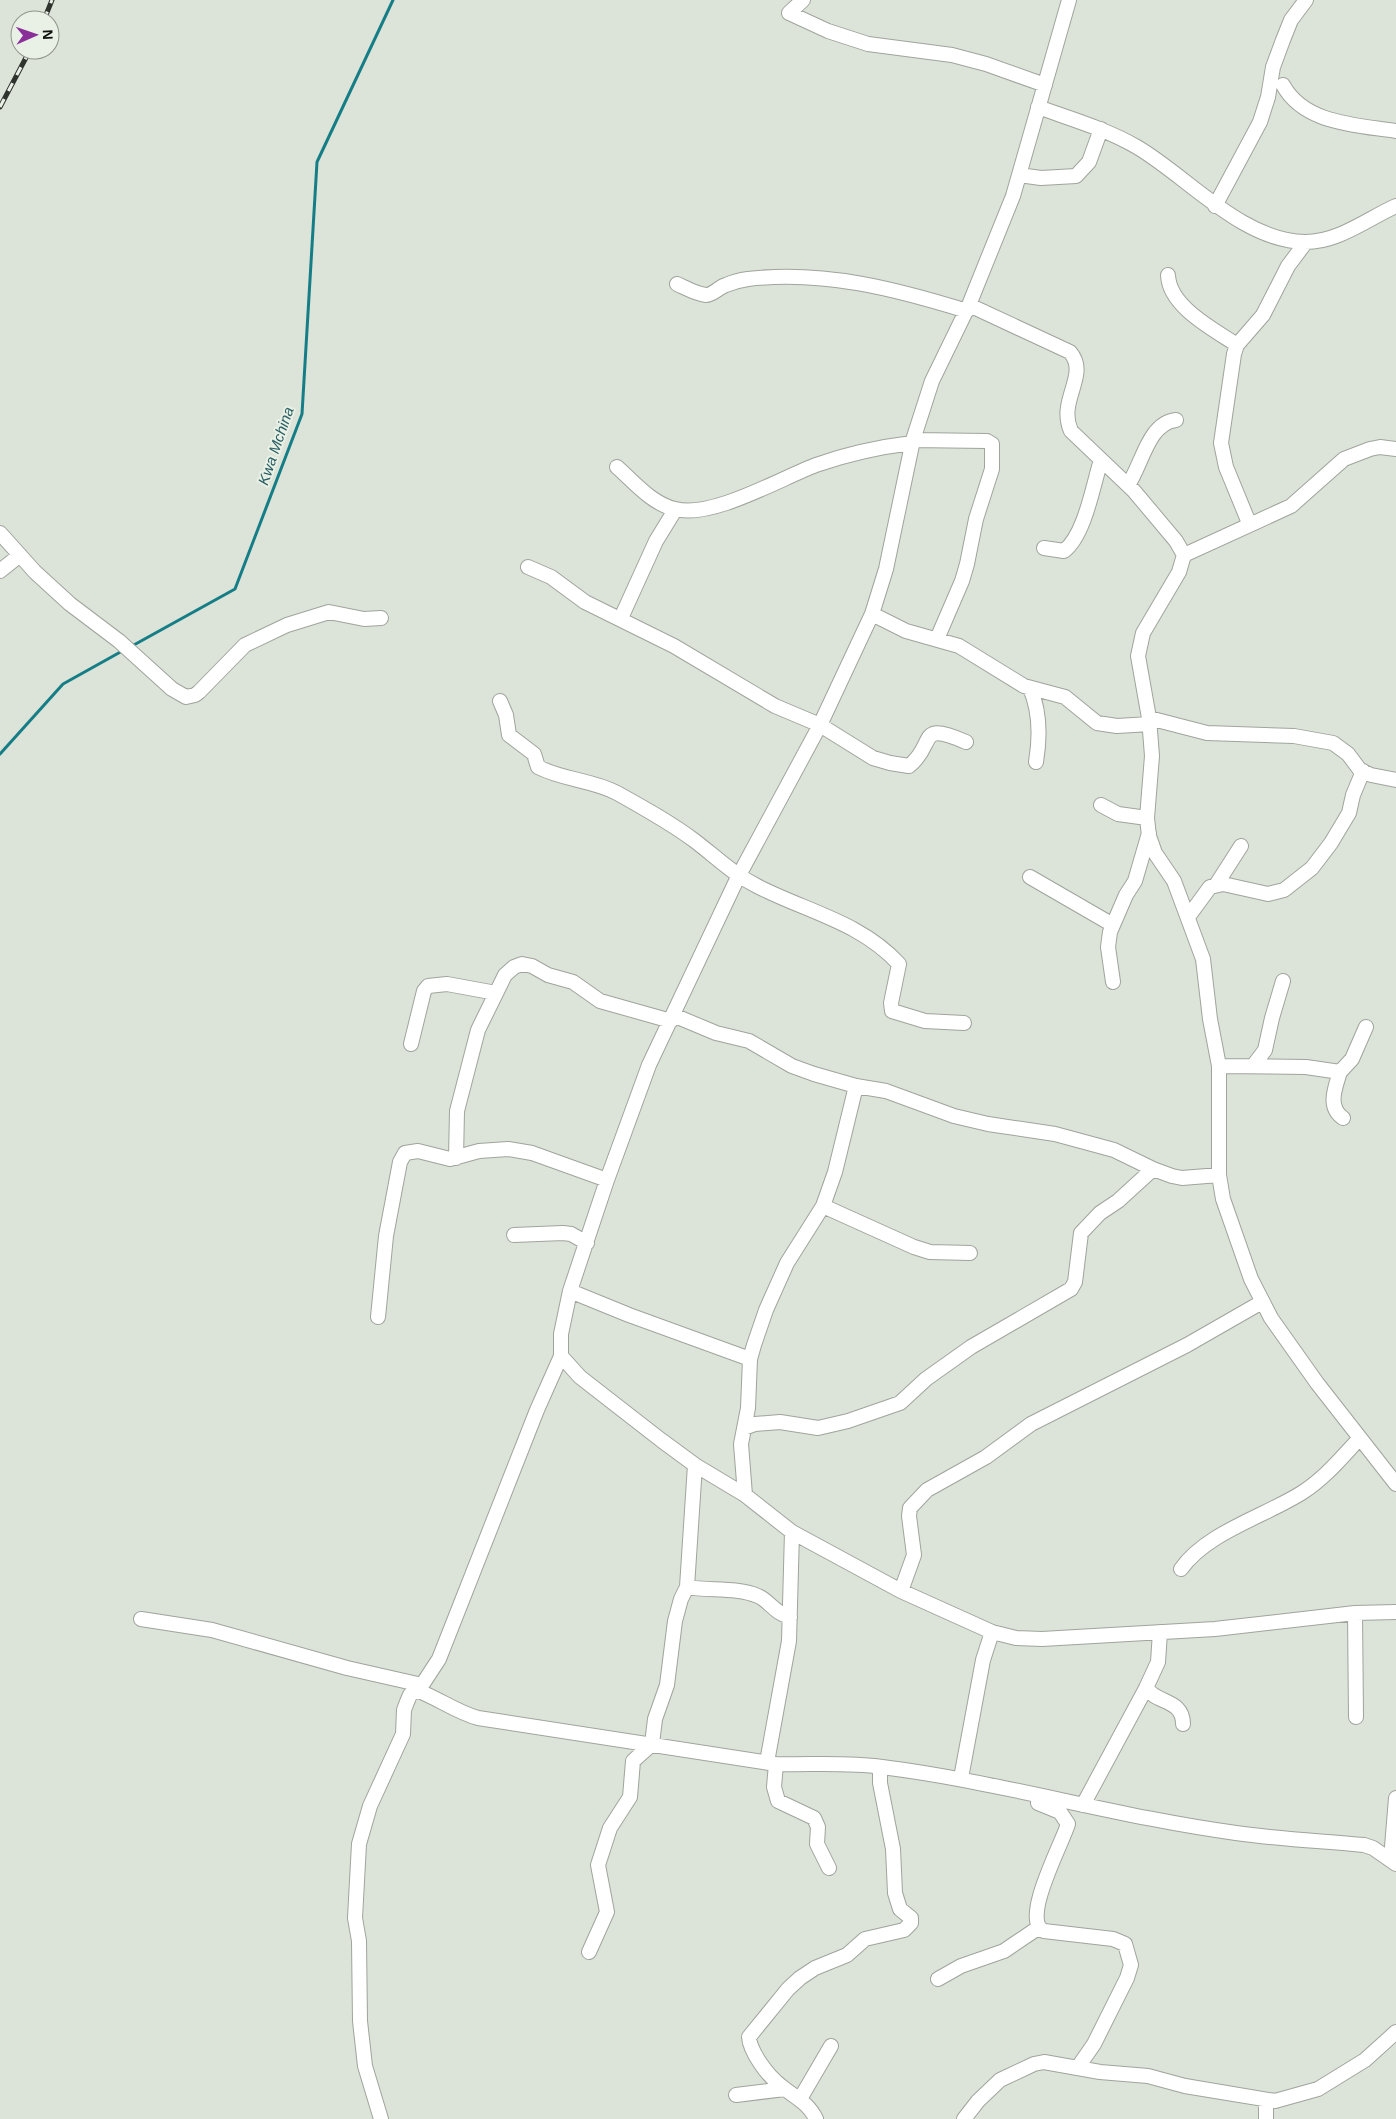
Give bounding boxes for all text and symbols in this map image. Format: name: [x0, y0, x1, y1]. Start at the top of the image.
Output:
north arrow: [10, 10, 60, 60]
text: N: [40, 29, 56, 40]
water label: Kwa Mchina: [254, 404, 297, 487]

